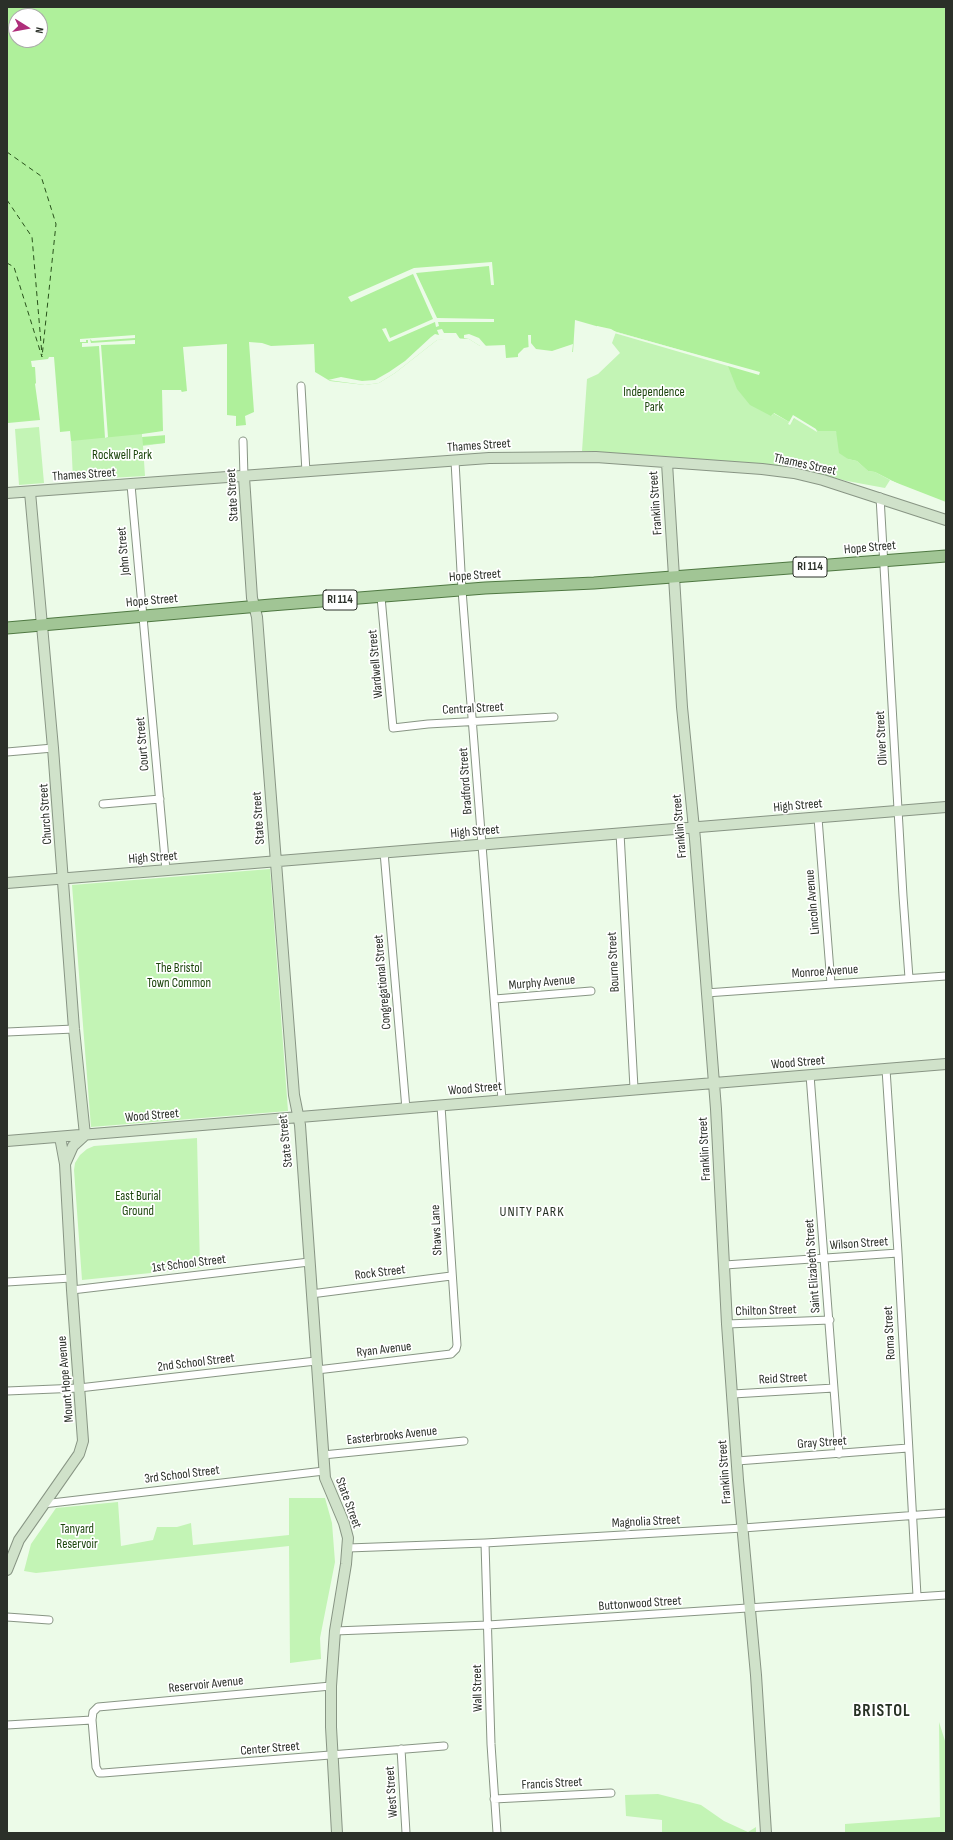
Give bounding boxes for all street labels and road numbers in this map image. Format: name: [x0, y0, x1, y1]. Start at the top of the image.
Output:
street label: Thames Street: [447, 436, 511, 456]
street label: Thames Street: [772, 451, 838, 479]
street label: Thames Street: [52, 465, 116, 485]
street label: State Street: [224, 468, 242, 522]
street label: Franklin Street: [646, 470, 666, 536]
street label: John Street: [114, 526, 134, 576]
street label: Hope Street: [843, 538, 897, 558]
road number: RI 114: [793, 557, 827, 577]
street label: Hope Street: [448, 566, 502, 586]
road number: RI 114: [323, 590, 357, 610]
street label: Hope Street: [125, 591, 179, 611]
street label: Wardwell Street: [365, 629, 387, 699]
street label: Central Street: [442, 700, 504, 718]
street label: Oliver Street: [873, 710, 891, 766]
street label: Court Street: [133, 716, 153, 772]
street label: Bradford Street: [456, 747, 476, 815]
street label: Church Street: [36, 783, 56, 845]
street label: State Street: [249, 791, 269, 845]
street label: Franklin Street: [669, 793, 691, 859]
street label: High Street: [773, 796, 823, 816]
street label: High Street: [450, 822, 500, 842]
street label: High Street: [128, 849, 178, 867]
street label: Lincoln Avenue: [802, 869, 824, 935]
street label: Bourne Street: [605, 931, 623, 993]
street label: Congregational Street: [371, 934, 395, 1030]
street label: Monroe Avenue: [791, 962, 859, 982]
street label: Murphy Avenue: [508, 972, 576, 994]
street label: Wood Street: [770, 1053, 826, 1073]
street label: Wood Street: [447, 1079, 503, 1099]
street label: Wood Street: [124, 1106, 180, 1126]
street label: State Street: [275, 1114, 297, 1168]
street label: Franklin Street: [696, 1117, 714, 1181]
street label: Shaws Lane: [428, 1204, 446, 1256]
street label: Saint Elizabeth Street: [802, 1218, 824, 1314]
street label: Wilson Street: [829, 1234, 889, 1254]
street label: 1st School Street: [151, 1252, 227, 1276]
street label: Rock Street: [354, 1262, 406, 1284]
street label: Chilton Street: [735, 1302, 797, 1320]
street label: Roma Street: [881, 1306, 899, 1360]
street label: Mount Hope Avenue: [54, 1335, 78, 1423]
street label: Ryan Avenue: [356, 1339, 412, 1361]
street label: 2nd School Street: [157, 1351, 235, 1375]
street label: Reid Street: [758, 1370, 808, 1388]
street label: Easterbrooks Avenue: [346, 1424, 438, 1448]
street label: Gray Street: [797, 1433, 847, 1453]
street label: Franklin Street: [715, 1439, 735, 1505]
street label: 3rd School Street: [144, 1463, 220, 1487]
street label: State Street: [332, 1475, 364, 1531]
street label: Magnolia Street: [611, 1512, 681, 1532]
street label: Buttonwood Street: [598, 1593, 682, 1615]
street label: Wall Street: [470, 1664, 486, 1712]
street label: Reservoir Avenue: [168, 1673, 244, 1697]
street label: Center Street: [240, 1739, 300, 1759]
street label: West Street: [382, 1766, 402, 1818]
street label: Francis Street: [521, 1775, 583, 1793]

